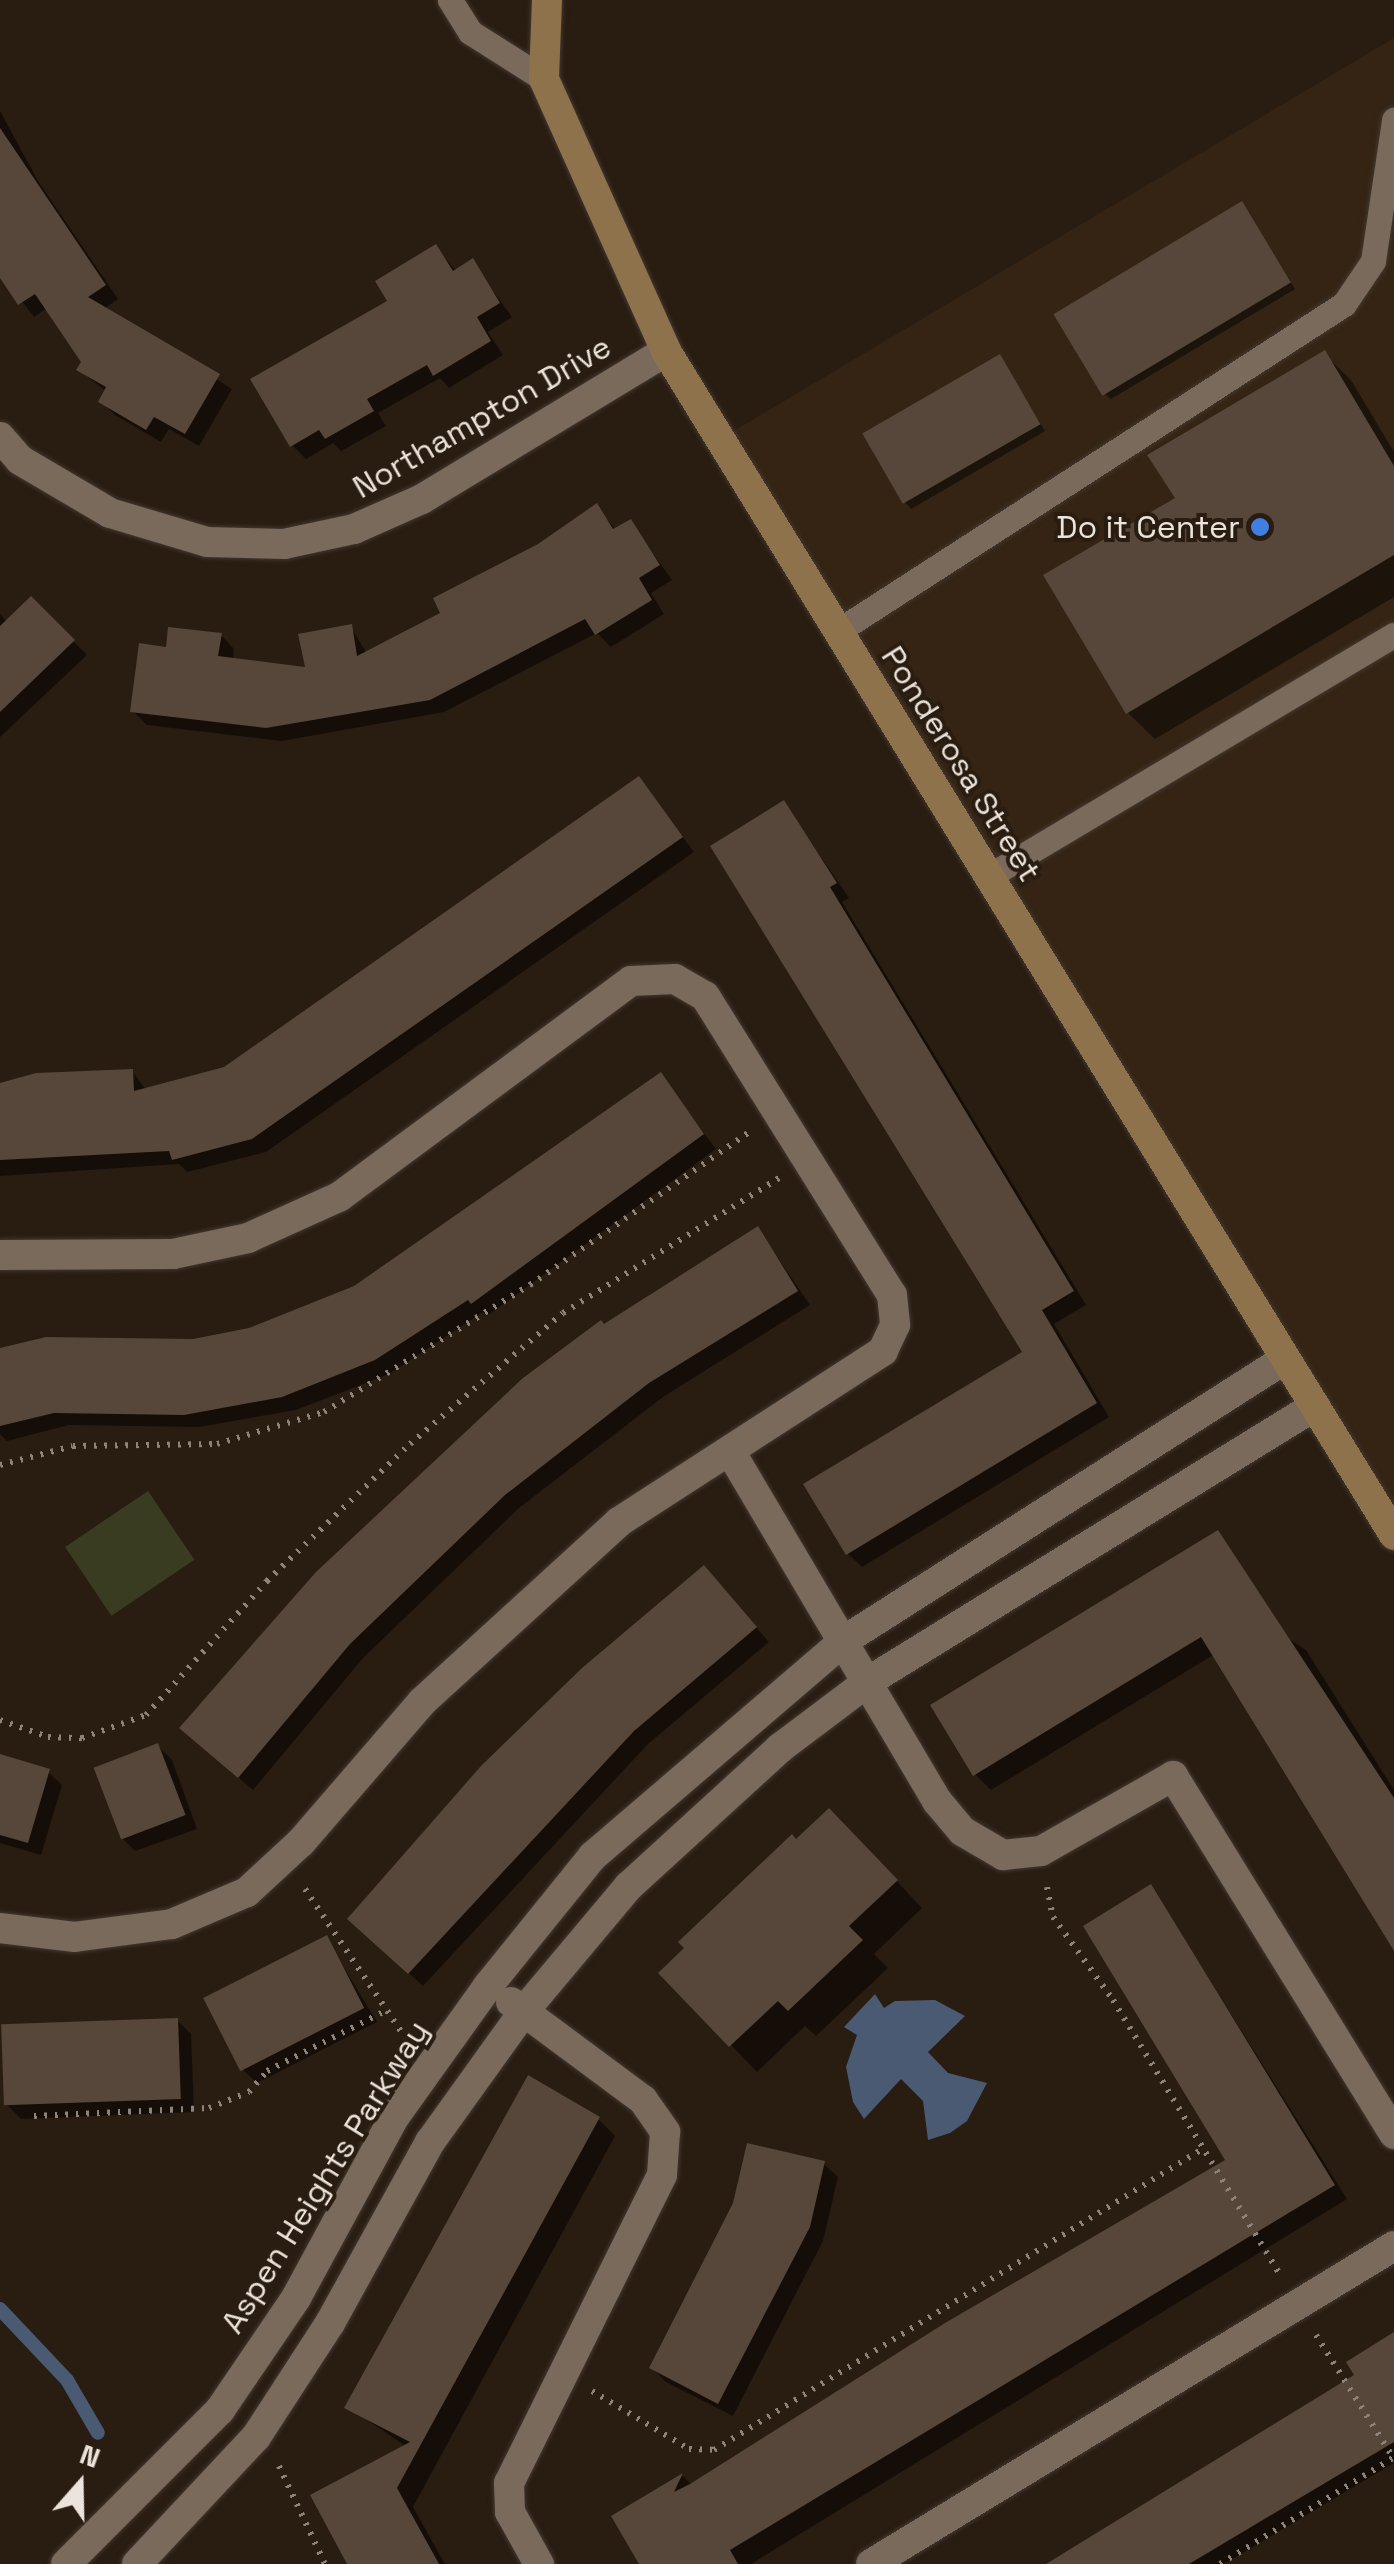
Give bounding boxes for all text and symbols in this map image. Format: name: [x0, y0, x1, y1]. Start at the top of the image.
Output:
street label: Northampton Drive: [346, 327, 618, 507]
place label: Do it Center: [1056, 508, 1240, 546]
marker: Do it Center: [1249, 516, 1271, 538]
street label: Ponderosa Street: [873, 639, 1049, 889]
street label: Aspen Heights Parkway: [213, 2014, 437, 2340]
north arrow: [30, 2434, 130, 2534]
text: N: [75, 2436, 105, 2476]

